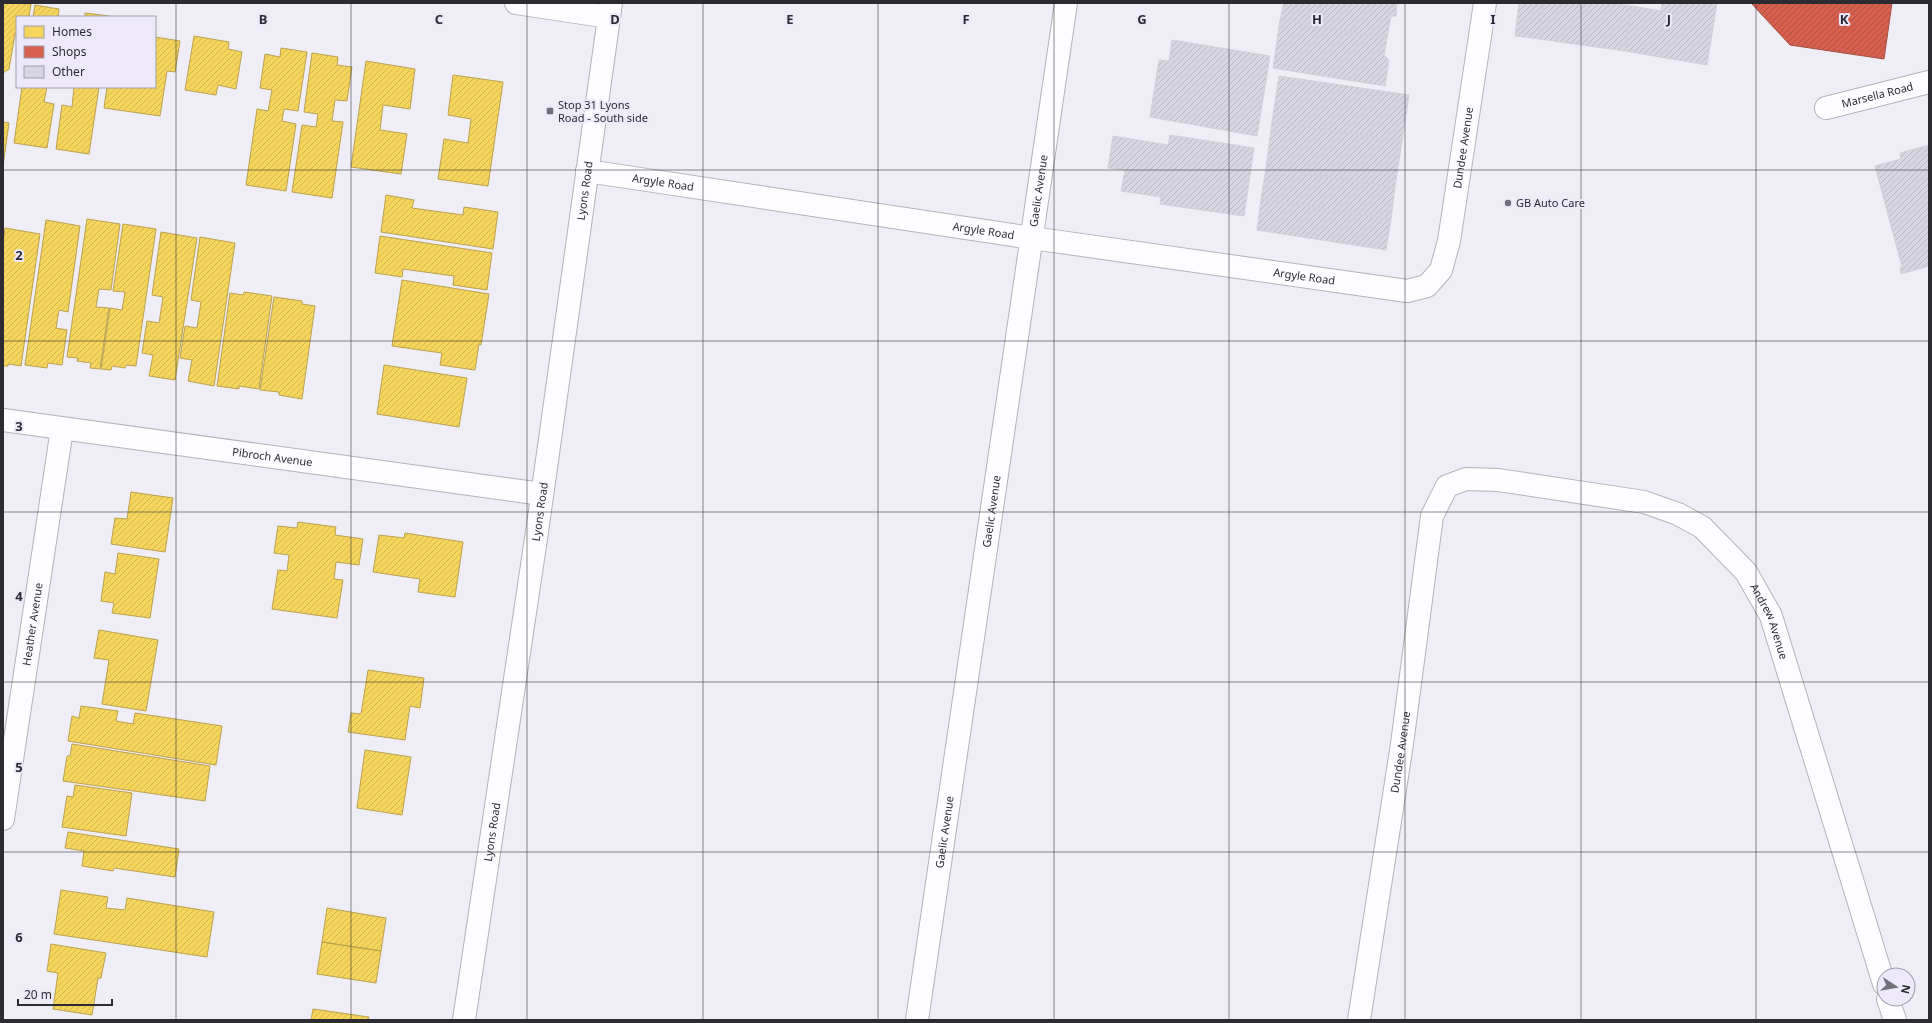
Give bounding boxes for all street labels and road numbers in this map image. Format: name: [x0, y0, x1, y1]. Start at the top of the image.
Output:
street label: Marsella Road: [1840, 78, 1915, 111]
street label: Dundee Avenue: [1449, 106, 1476, 190]
street label: Gaelic Avenue: [1025, 154, 1051, 228]
street label: Lyons Road: [573, 160, 596, 221]
street label: Argyle Road: [631, 170, 695, 194]
street label: Argyle Road: [952, 218, 1015, 242]
street label: Argyle Road: [1272, 264, 1336, 288]
street label: Pibroch Avenue: [231, 444, 314, 469]
street label: Gaelic Avenue: [978, 474, 1004, 549]
street label: Lyons Road: [528, 481, 551, 542]
street label: Andrew Avenue: [1747, 581, 1792, 661]
street label: Heather Avenue: [18, 582, 46, 667]
street label: Dundee Avenue: [1386, 710, 1413, 794]
street label: Gaelic Avenue: [931, 795, 957, 869]
street label: Lyons Road: [480, 802, 503, 863]

